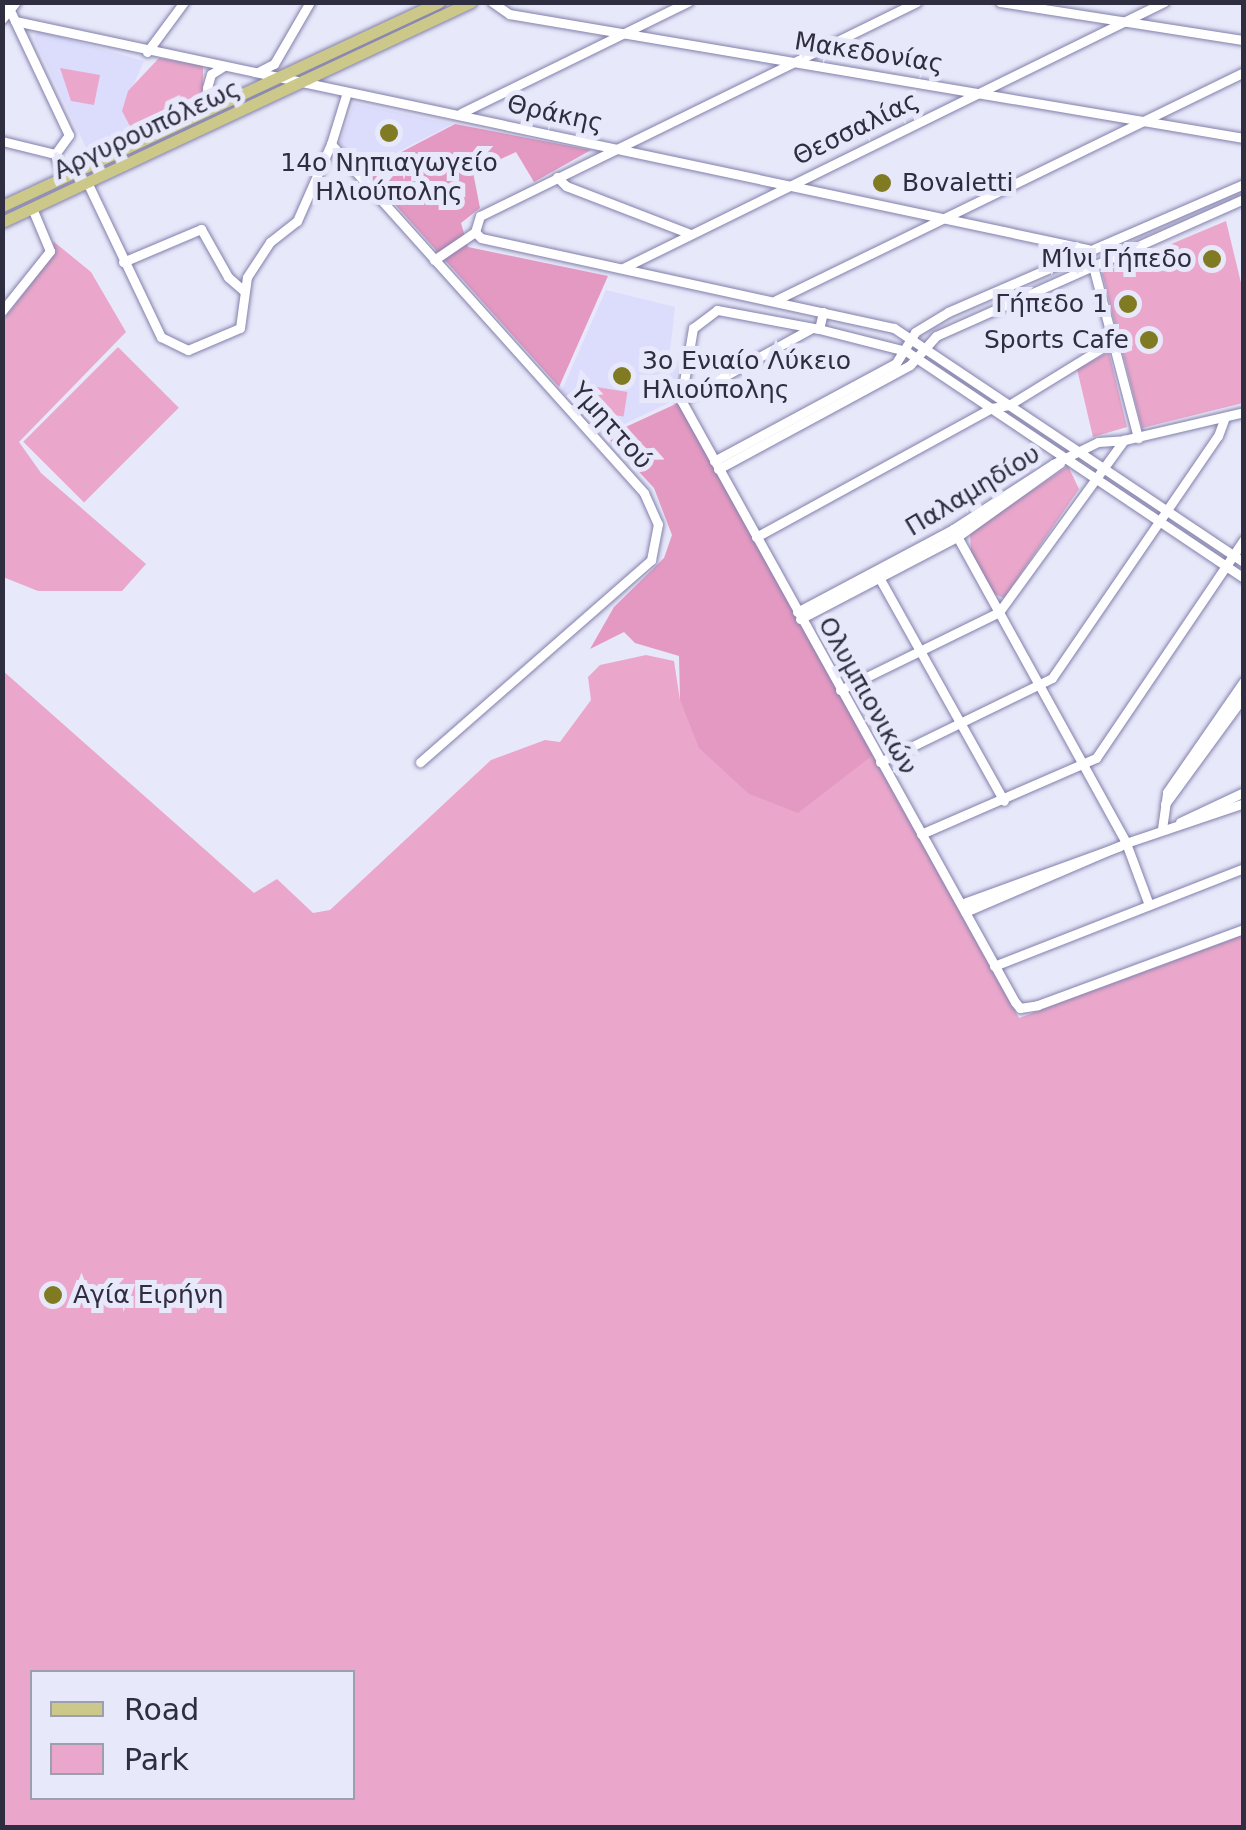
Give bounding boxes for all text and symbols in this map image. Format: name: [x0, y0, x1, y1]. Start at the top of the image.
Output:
street label: Μακεδονίας: [792, 26, 946, 80]
street label: Αργυρουπόλεως: [49, 74, 245, 186]
street label: Θεσσαλίας: [788, 86, 924, 172]
street label: Θράκης: [504, 89, 606, 139]
marker: 14ο Νηπιαγωγείο Ηλιούπολης: [378, 122, 400, 144]
place label: 14ο Νηπιαγωγείο Ηλιούπολης: [280, 149, 498, 208]
place label: Bovaletti: [902, 168, 1013, 198]
marker: Bovaletti: [871, 172, 893, 194]
place label: ΜΊνι Γήπεδο: [1041, 244, 1192, 274]
marker: ΜΊνι Γήπεδο: [1201, 248, 1223, 270]
place label: Γήπεδο 1: [995, 289, 1108, 319]
marker: Γήπεδο 1: [1117, 293, 1139, 315]
place label: Sports Cafe: [984, 325, 1129, 355]
marker: Sports Cafe: [1138, 329, 1160, 351]
place label: 3ο Ενιαίο Λύκειο Ηλιούπολης: [642, 347, 851, 406]
marker: 3ο Ενιαίο Λύκειο Ηλιούπολης: [611, 365, 633, 387]
street label: Υμηττού: [564, 376, 658, 476]
street label: Παλαμηδίου: [900, 439, 1046, 543]
street label: Ολυμπιονικών: [811, 612, 923, 780]
place label: Αγία Ειρήνη: [73, 1280, 224, 1310]
marker: Αγία Ειρήνη: [42, 1284, 64, 1306]
legend: [30, 1670, 355, 1800]
text: Road: [124, 1692, 199, 1727]
text: Park: [124, 1742, 189, 1777]

